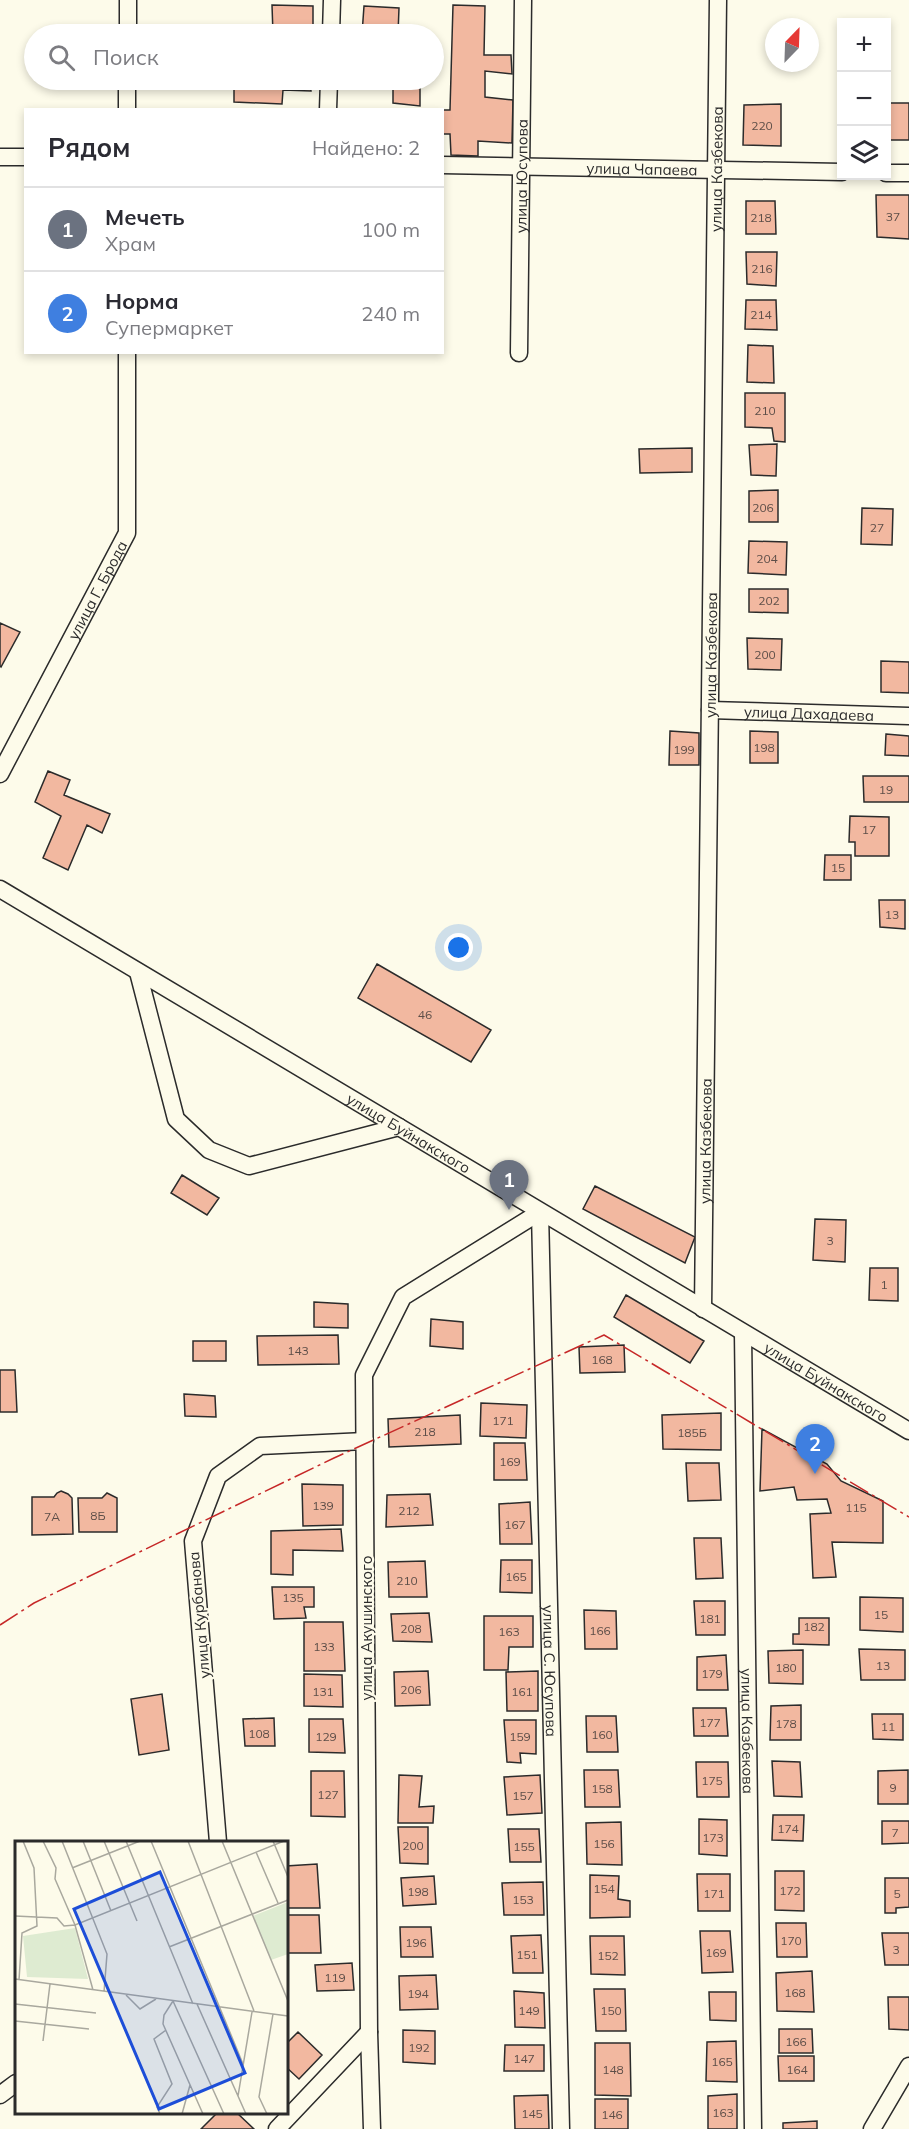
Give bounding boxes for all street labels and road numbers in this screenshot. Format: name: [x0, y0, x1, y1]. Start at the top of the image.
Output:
street label: улица Казбекова: [706, 106, 726, 232]
street label: улица Юсупова: [511, 119, 531, 233]
street label: улица Чапаева: [586, 158, 698, 179]
street label: улица Г. Брода: [63, 537, 131, 643]
street label: улица Казбекова: [700, 592, 721, 718]
street label: улица Дахадаева: [744, 702, 874, 724]
street label: улица Казбекова: [695, 1078, 715, 1204]
street label: улица Буйнакского: [343, 1089, 474, 1177]
street label: улица Буйнакского: [761, 1337, 892, 1426]
street label: улица Курбанова: [184, 1551, 214, 1679]
street label: улица Акушинского: [357, 1556, 376, 1700]
street label: улица С. Юсупова: [540, 1605, 562, 1737]
street label: улица Казбекова: [738, 1668, 758, 1794]

